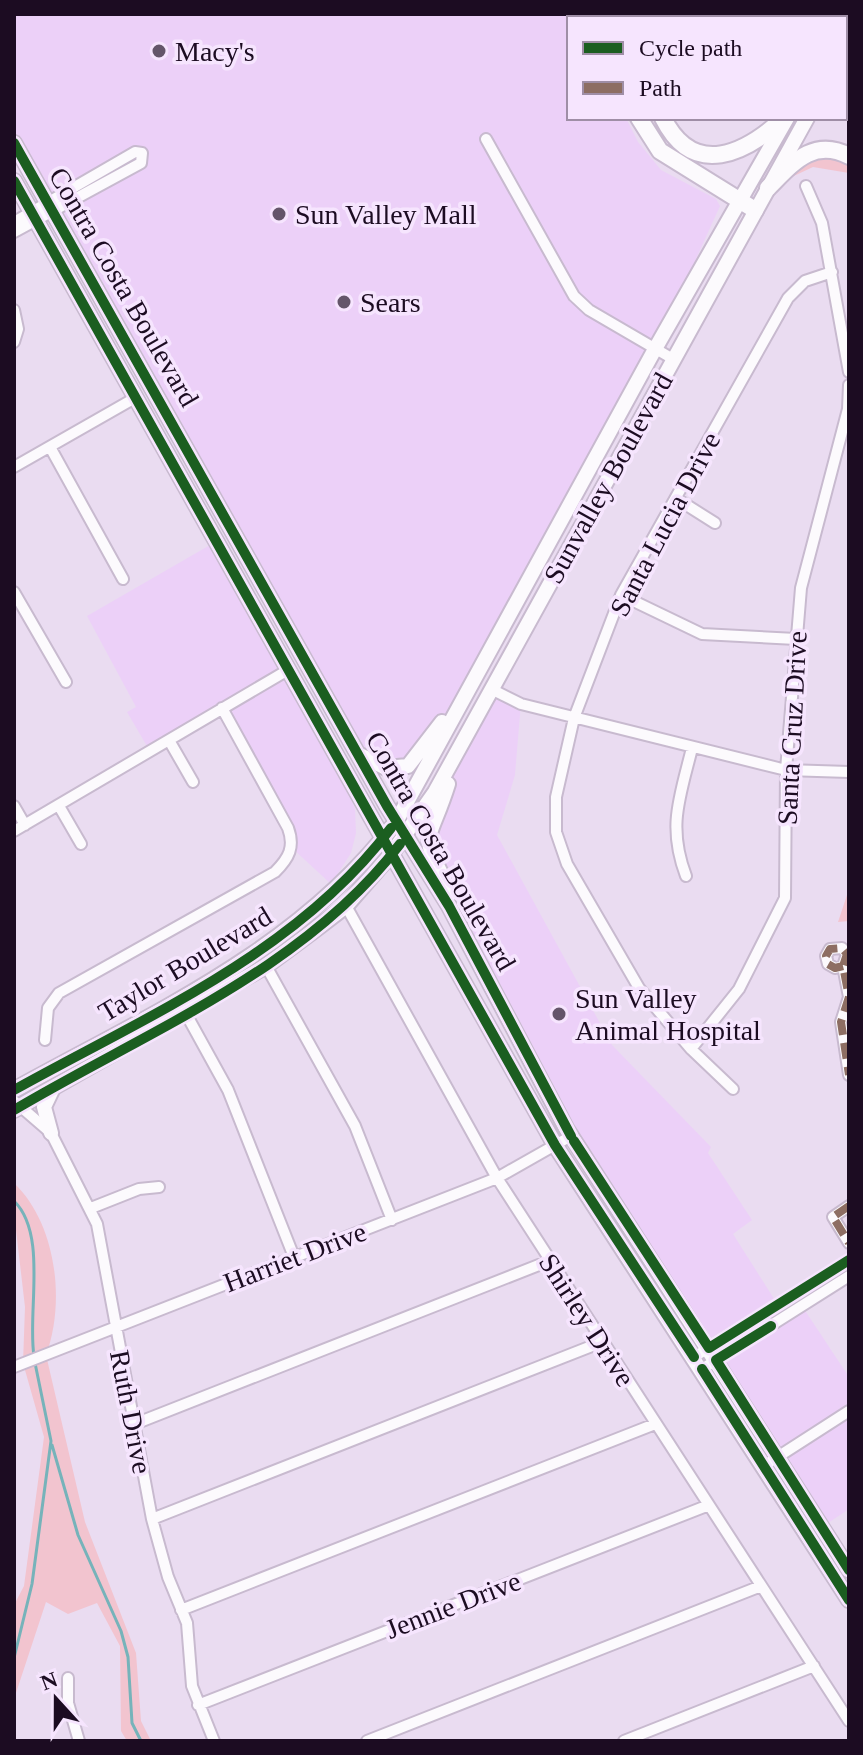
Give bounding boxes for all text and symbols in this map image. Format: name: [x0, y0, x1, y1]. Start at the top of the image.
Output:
legend: [567, 16, 847, 120]
text: Cycle path: [639, 35, 742, 61]
place label: Macy's: [175, 36, 255, 67]
marker: Macy's: [150, 42, 168, 60]
text: Path: [639, 75, 682, 101]
street label: Contra Costa Boulevard: [43, 162, 205, 412]
place label: Sun Valley Mall: [295, 199, 477, 230]
marker: Sun Valley Mall: [270, 205, 288, 223]
place label: Sears: [360, 287, 421, 318]
marker: Sears: [335, 293, 353, 311]
street label: Sunvalley Boulevard: [537, 367, 679, 589]
street label: Santa Lucia Drive: [603, 427, 727, 621]
street label: Santa Cruz Drive: [771, 630, 813, 826]
street label: Contra Costa Boulevard: [360, 726, 522, 976]
street label: Taylor Boulevard: [93, 900, 277, 1028]
place label: Sun Valley Animal Hospital: [575, 983, 761, 1046]
marker: Sun Valley Animal Hospital: [550, 1005, 568, 1023]
street label: Harriet Drive: [219, 1216, 371, 1298]
street label: Shirley Drive: [533, 1248, 641, 1392]
street label: Ruth Drive: [104, 1348, 158, 1476]
street label: Jennie Drive: [381, 1565, 525, 1645]
north arrow: [16, 1659, 96, 1739]
text: N: [37, 1666, 61, 1695]

